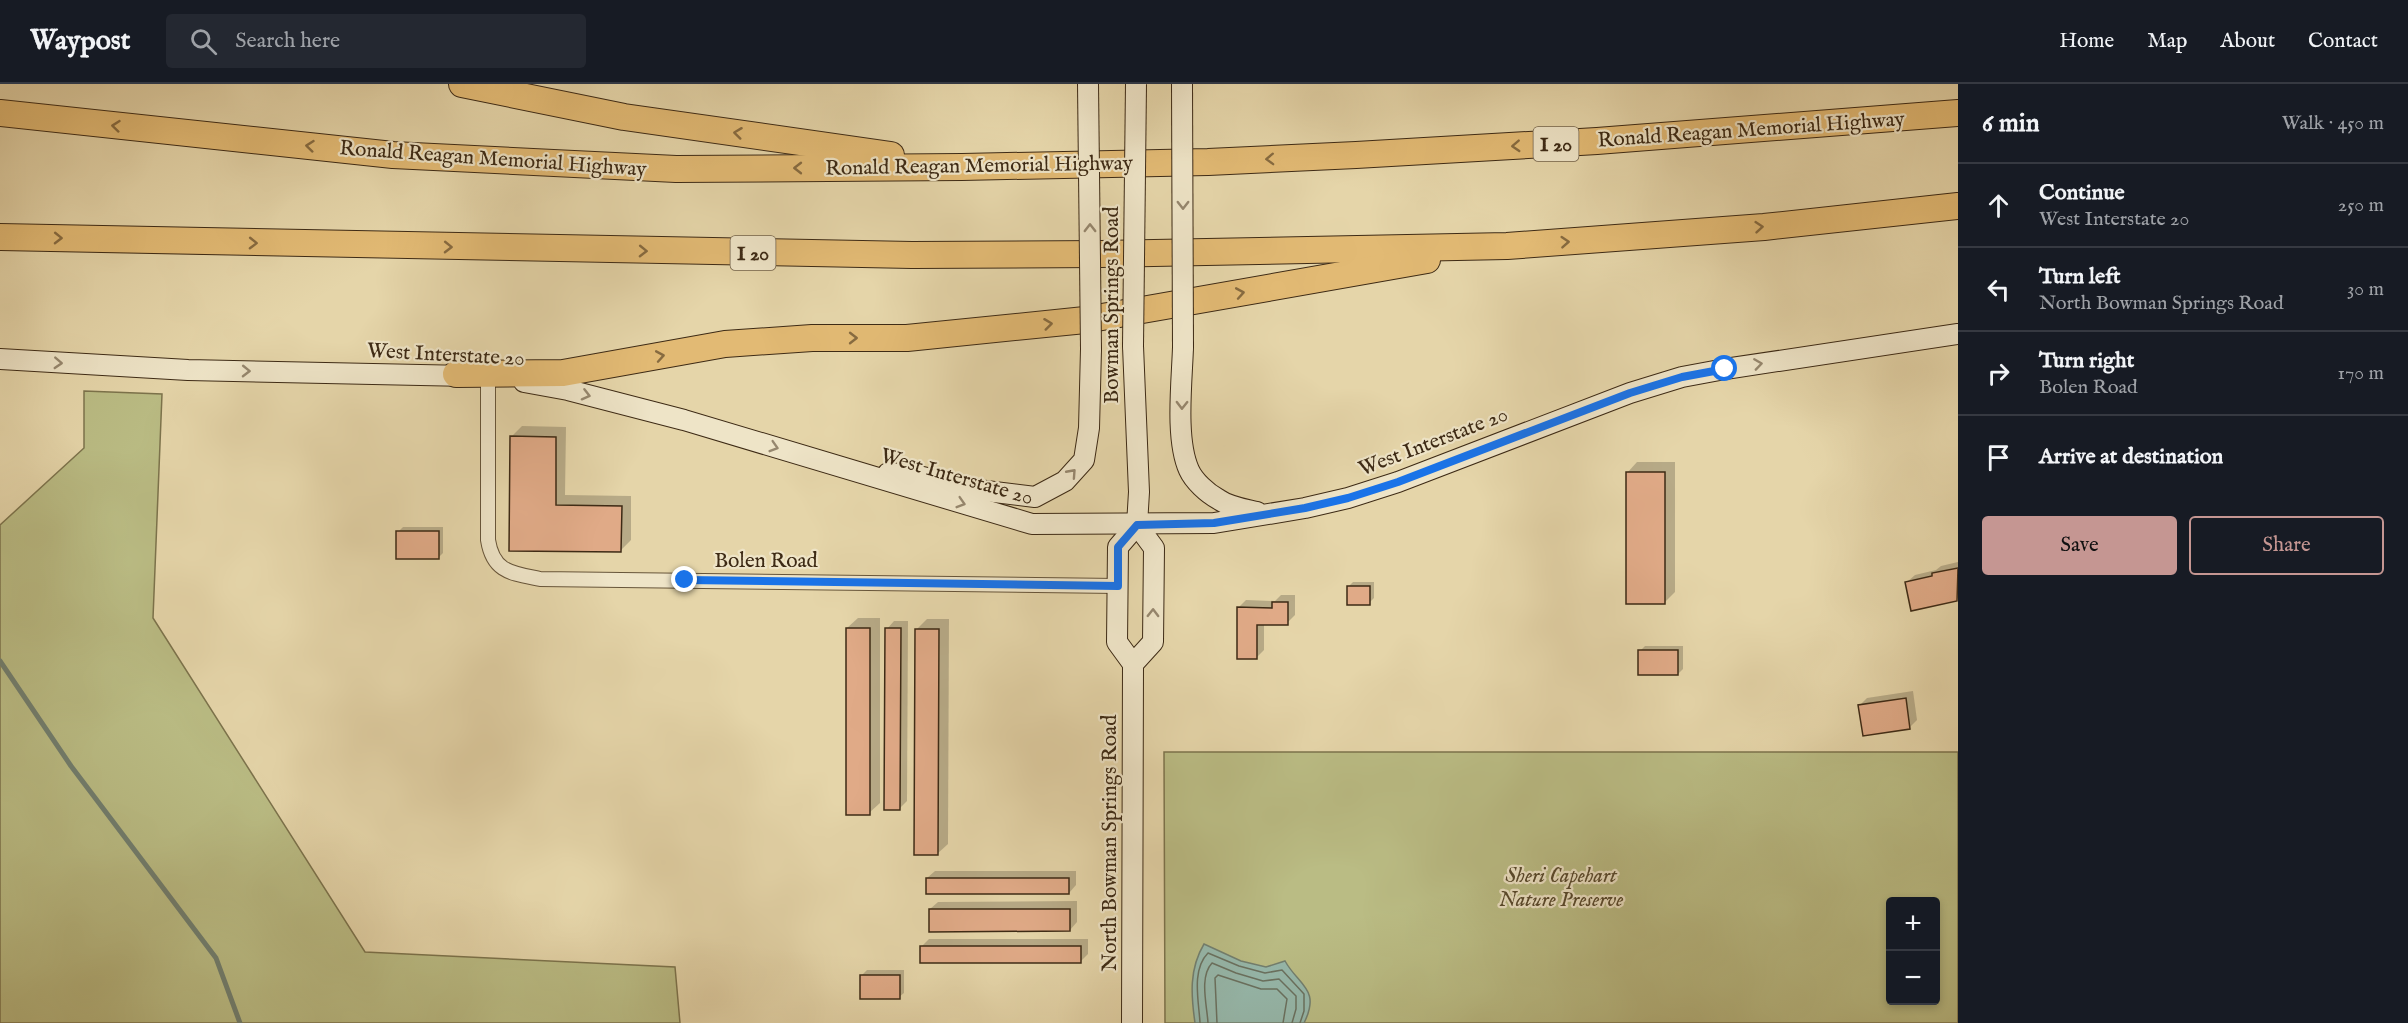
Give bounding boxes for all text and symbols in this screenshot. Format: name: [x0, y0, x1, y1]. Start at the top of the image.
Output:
search box: [166, 14, 586, 68]
text: Waypost: [30, 24, 130, 59]
icon: search: [187, 25, 220, 58]
text: Search here: [235, 27, 340, 55]
text: Home: [2059, 28, 2114, 55]
text: Map: [2147, 28, 2187, 55]
text: About: [2220, 28, 2275, 55]
text: Contact: [2308, 28, 2378, 55]
street label: Ronald Reagan Memorial Highway: [1597, 106, 1906, 155]
text: 6 min: [1982, 107, 2040, 140]
text: Walk · 450 m: [2282, 111, 2384, 136]
one-way arrow: [112, 120, 121, 133]
road number: I 20: [1534, 127, 1578, 161]
one-way arrow: [733, 128, 743, 140]
street label: Ronald Reagan Memorial Highway: [338, 135, 648, 184]
one-way arrow: [1511, 139, 1520, 152]
one-way arrow: [306, 140, 315, 153]
street label: Ronald Reagan Memorial Highway: [825, 150, 1134, 183]
one-way arrow: [1266, 152, 1275, 165]
one-way arrow: [794, 162, 803, 174]
text: Continue: [2039, 179, 2125, 207]
icon: ahead: [1982, 189, 2015, 222]
text: 250 m: [2338, 193, 2384, 218]
one-way arrow: [1176, 201, 1189, 210]
street label: Bowman Springs Road: [1099, 206, 1126, 404]
text: West Interstate 20: [2039, 207, 2189, 232]
one-way arrow: [1755, 221, 1764, 234]
one-way arrow: [1083, 223, 1096, 232]
one-way arrow: [54, 232, 63, 245]
one-way arrow: [249, 236, 258, 249]
road number: I 20: [730, 236, 776, 270]
one-way arrow: [1560, 236, 1569, 249]
one-way arrow: [444, 240, 453, 253]
one-way arrow: [639, 245, 648, 257]
text: Turn left: [2039, 263, 2121, 291]
icon: left: [1982, 273, 2015, 306]
text: 30 m: [2347, 277, 2384, 302]
one-way arrow: [1236, 288, 1245, 300]
text: North Bowman Springs Road: [2039, 291, 2284, 316]
one-way arrow: [1043, 318, 1052, 331]
one-way arrow: [849, 332, 858, 344]
street label: West Interstate 20: [366, 338, 525, 373]
text: Turn right: [2039, 347, 2134, 375]
one-way arrow: [654, 350, 664, 363]
route start: [1711, 355, 1737, 381]
one-way arrow: [54, 356, 63, 369]
icon: right: [1982, 357, 2015, 390]
one-way arrow: [1753, 359, 1763, 371]
text: 170 m: [2338, 361, 2384, 386]
one-way arrow: [241, 365, 250, 377]
text: Bolen Road: [2039, 375, 2138, 400]
one-way arrow: [581, 387, 591, 400]
one-way arrow: [1176, 401, 1188, 410]
street label: West Interstate 20: [1355, 402, 1512, 483]
one-way arrow: [768, 440, 779, 452]
icon: arrive: [1982, 441, 2015, 474]
street label: West Interstate 20: [877, 443, 1036, 512]
text: Arrive at destination: [2039, 443, 2223, 471]
one-way arrow: [1065, 469, 1076, 480]
one-way arrow: [955, 496, 966, 508]
button: Save: [1982, 516, 2177, 575]
button: Share: [2189, 516, 2384, 575]
street label: Bolen Road: [714, 548, 819, 575]
route end: [671, 566, 697, 592]
one-way arrow: [1147, 608, 1159, 617]
street label: North Bowman Springs Road: [1097, 714, 1124, 971]
park label: Sheri Capehart Nature Preserve: [1499, 863, 1623, 914]
map controls: [1886, 897, 1940, 1005]
button: +: [1886, 897, 1940, 951]
button: −: [1886, 951, 1940, 1005]

